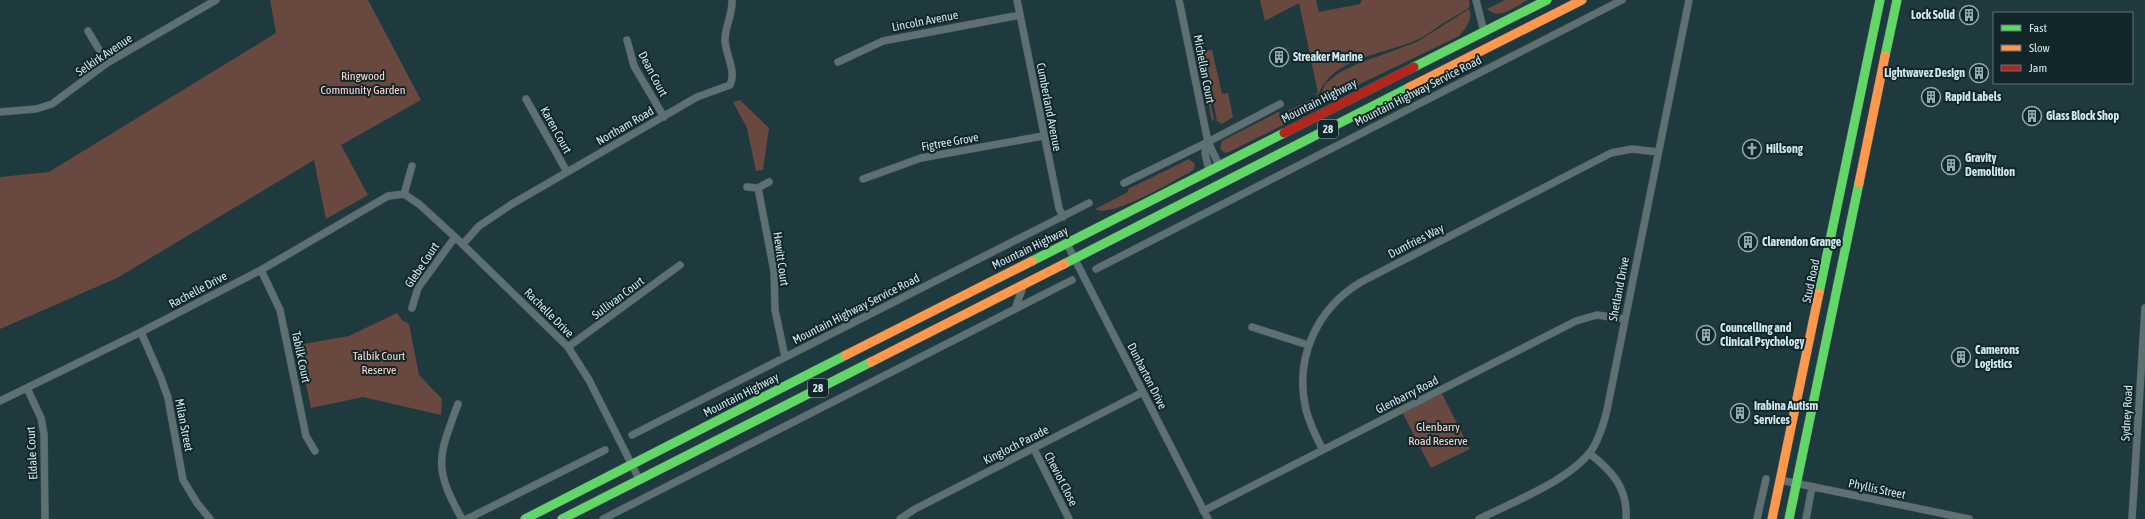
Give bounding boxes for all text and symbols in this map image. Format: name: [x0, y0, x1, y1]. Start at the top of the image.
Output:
building icon: Lock Solid: [1958, 4, 1980, 26]
street label: Lincoln Avenue: [891, 8, 959, 34]
place label: Lock Solid: [1911, 8, 1955, 22]
legend: [1993, 12, 2133, 84]
text: Fast: [2029, 21, 2047, 35]
street label: Selkirk Avenue: [73, 31, 135, 79]
street label: Michellan Court: [1190, 33, 1218, 105]
text: Slow: [2029, 41, 2050, 55]
building icon: Streaker Marine: [1268, 46, 1290, 68]
street label: Dean Court: [635, 49, 671, 99]
place label: Streaker Marine: [1293, 50, 1363, 64]
street label: Mountain Highway Service Road: [1352, 53, 1484, 129]
text: Jam: [2029, 61, 2047, 75]
street label: Cumberland Avenue: [1034, 62, 1064, 152]
building icon: Lightwavez Design: [1968, 62, 1990, 84]
place label: Lightwavez Design: [1884, 66, 1965, 80]
park label: Ringwood Community Garden: [320, 69, 406, 97]
street label: Mountain Highway: [1279, 76, 1359, 126]
building icon: Rapid Labels: [1920, 86, 1942, 108]
place label: Rapid Labels: [1945, 90, 2002, 104]
street label: Karen Court: [537, 104, 575, 156]
street label: Northam Road: [594, 104, 656, 148]
building icon: Glass Block Shop: [2021, 105, 2043, 127]
place label: Glass Block Shop: [2046, 109, 2119, 123]
road number: 28: [1318, 120, 1338, 138]
street label: Figtree Grove: [920, 130, 980, 154]
church icon: Hillsong: [1741, 138, 1763, 160]
place label: Hillsong: [1766, 142, 1804, 156]
place label: Gravity Demolition: [1965, 151, 2015, 179]
building icon: Gravity Demolition: [1940, 154, 1962, 176]
street label: Dumfries Way: [1386, 221, 1446, 261]
street label: Mountain Highway: [990, 224, 1070, 272]
street label: Hewitt Court: [770, 231, 792, 287]
building icon: Clarendon Grange: [1737, 231, 1759, 253]
place label: Clarendon Grange: [1762, 235, 1842, 249]
street label: Glebe Court: [402, 239, 442, 290]
street label: Shetland Drive: [1606, 256, 1632, 322]
street label: Stud Road: [1800, 258, 1822, 304]
street label: Rachelle Drive: [166, 269, 230, 311]
street label: Mountain Highway Service Road: [790, 271, 922, 347]
street label: Sullivan Court: [589, 274, 647, 322]
street label: Rachelle Drive: [521, 285, 577, 341]
place label: Councelling and Clinical Psychology: [1720, 321, 1804, 349]
building icon: Councelling and Clinical Psychology: [1695, 324, 1717, 346]
street label: Tabilk Court: [289, 330, 313, 385]
street label: Dunbarton Drive: [1124, 340, 1170, 412]
place label: Camerons Logistics: [1975, 343, 2020, 371]
building icon: Camerons Logistics: [1950, 346, 1972, 368]
park label: Talbik Court Reserve: [353, 349, 406, 377]
street label: Mountain Highway: [701, 370, 781, 420]
street label: Glenbarry Road: [1373, 373, 1441, 417]
road number: 28: [808, 379, 828, 397]
street label: Sydney Road: [2119, 385, 2135, 441]
street label: Milan Street: [172, 397, 196, 453]
place label: Irabina Autism Services: [1754, 399, 1819, 427]
building icon: Irabina Autism Services: [1729, 402, 1751, 424]
park label: Glenbarry Road Reserve: [1408, 420, 1468, 448]
street label: Kingloch Parade: [981, 423, 1051, 467]
street label: Eldale Court: [24, 425, 40, 480]
street label: Cheviot Close: [1041, 450, 1081, 508]
street label: Phyllis Street: [1847, 476, 1907, 502]

